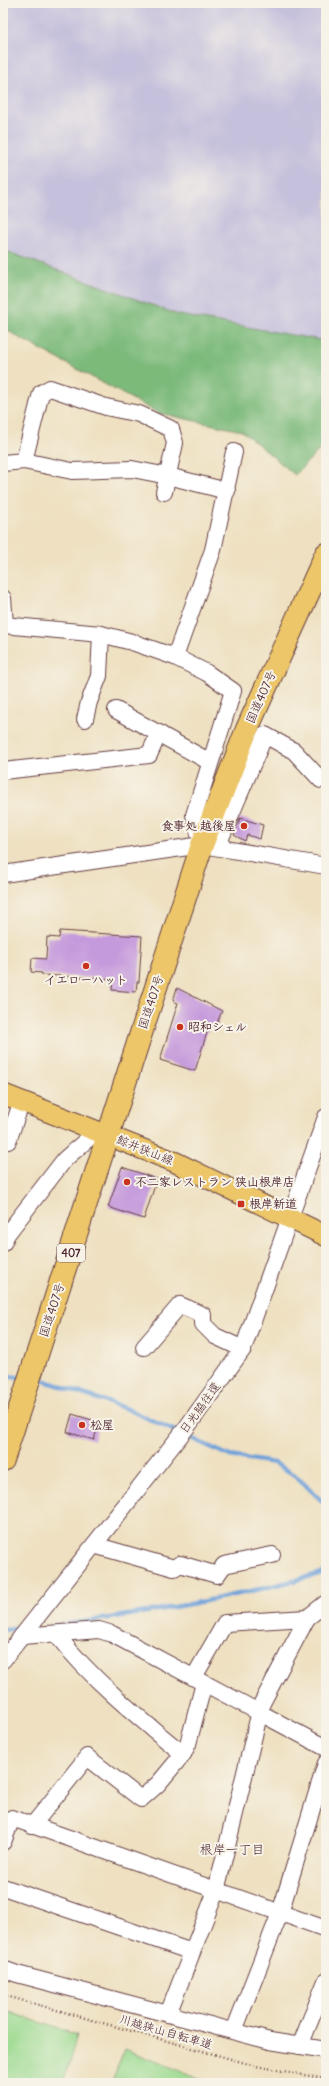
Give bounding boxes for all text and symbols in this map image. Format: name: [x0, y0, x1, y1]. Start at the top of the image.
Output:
street label: 国道407号: [242, 668, 279, 726]
place label: 食事処 越後屋: [161, 818, 236, 833]
marker: 食事処 越後屋: [239, 821, 249, 831]
marker: イエローハット: [81, 961, 91, 971]
place label: イエローハット: [44, 972, 128, 987]
street label: 国道407号: [135, 973, 166, 1031]
place label: 昭和シェル: [188, 1019, 247, 1034]
marker: 昭和シェル: [175, 1022, 185, 1032]
street label: 鯨井狭山線: [115, 1131, 176, 1168]
place label: 不二家レストラン 狭山根岸店: [135, 1174, 295, 1189]
marker: 不二家レストラン 狭山根岸店: [122, 1177, 132, 1187]
place label: 根岸新道: [249, 1196, 297, 1211]
marker: 根岸新道: [236, 1199, 246, 1209]
road number: 407: [57, 1244, 85, 1262]
street label: 国道407号: [36, 1281, 67, 1339]
street label: 日光脇往還: [176, 1379, 223, 1436]
place label: 松屋: [90, 1417, 114, 1432]
marker: 松屋: [77, 1420, 87, 1430]
district label: 根岸一丁目: [199, 1841, 265, 1858]
street label: 川越狭山自転車道: [118, 2011, 214, 2052]

